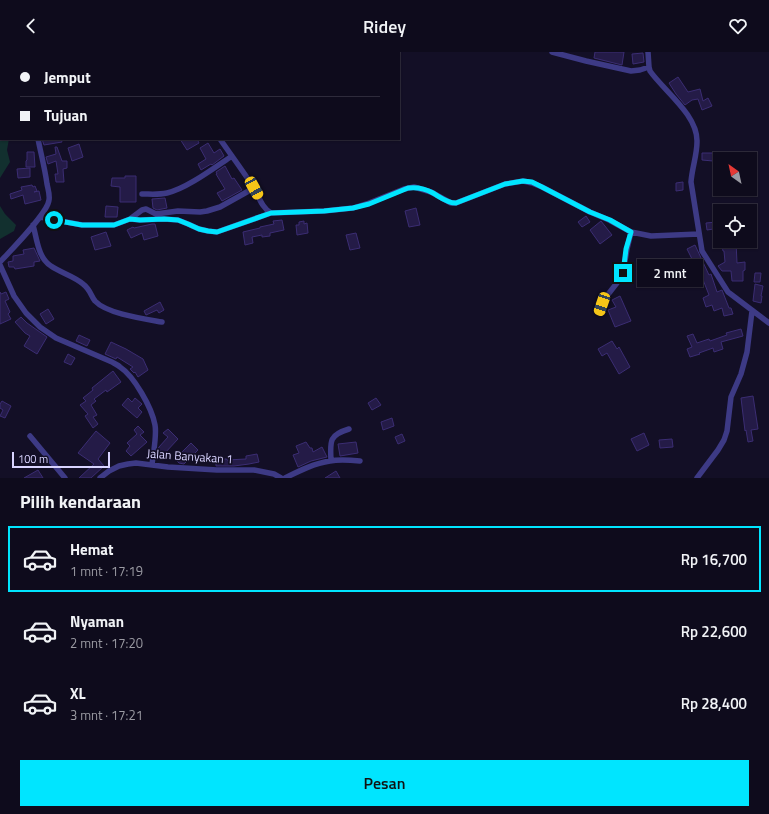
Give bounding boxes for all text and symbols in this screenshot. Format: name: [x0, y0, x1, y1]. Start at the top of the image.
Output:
text: Ridey: [363, 13, 406, 40]
icon: back: [20, 15, 42, 37]
icon: heart: [727, 15, 749, 37]
text: Jemput: [44, 66, 91, 89]
text: Tujuan: [44, 104, 88, 127]
north arrow: [713, 152, 757, 196]
map controls: [713, 152, 757, 248]
car: [243, 175, 265, 201]
button: locate: [713, 204, 757, 248]
route start: [45, 211, 63, 229]
callout: 2 mnt: [637, 259, 703, 287]
text: 2 mnt: [654, 263, 686, 283]
route end: [614, 264, 632, 282]
car: [592, 291, 612, 317]
street label: Jalan Banyakan 1: [146, 444, 234, 468]
scale bar: [12, 450, 110, 469]
text: 100 m: [18, 451, 48, 467]
text: Pilih kendaraan: [20, 488, 141, 515]
text: Hemat: [70, 538, 113, 561]
icon: car: [22, 541, 58, 577]
text: Rp 16,700: [681, 548, 747, 571]
text: 1 mnt · 17:19: [70, 561, 143, 581]
text: Nyaman: [70, 610, 124, 633]
icon: car: [22, 613, 58, 649]
text: Rp 22,600: [681, 620, 747, 643]
text: 2 mnt · 17:20: [70, 633, 143, 653]
text: XL: [70, 682, 86, 705]
icon: car: [22, 685, 58, 721]
text: Rp 28,400: [681, 692, 747, 715]
text: 3 mnt · 17:21: [70, 705, 143, 725]
button: Pesan: [20, 760, 749, 806]

